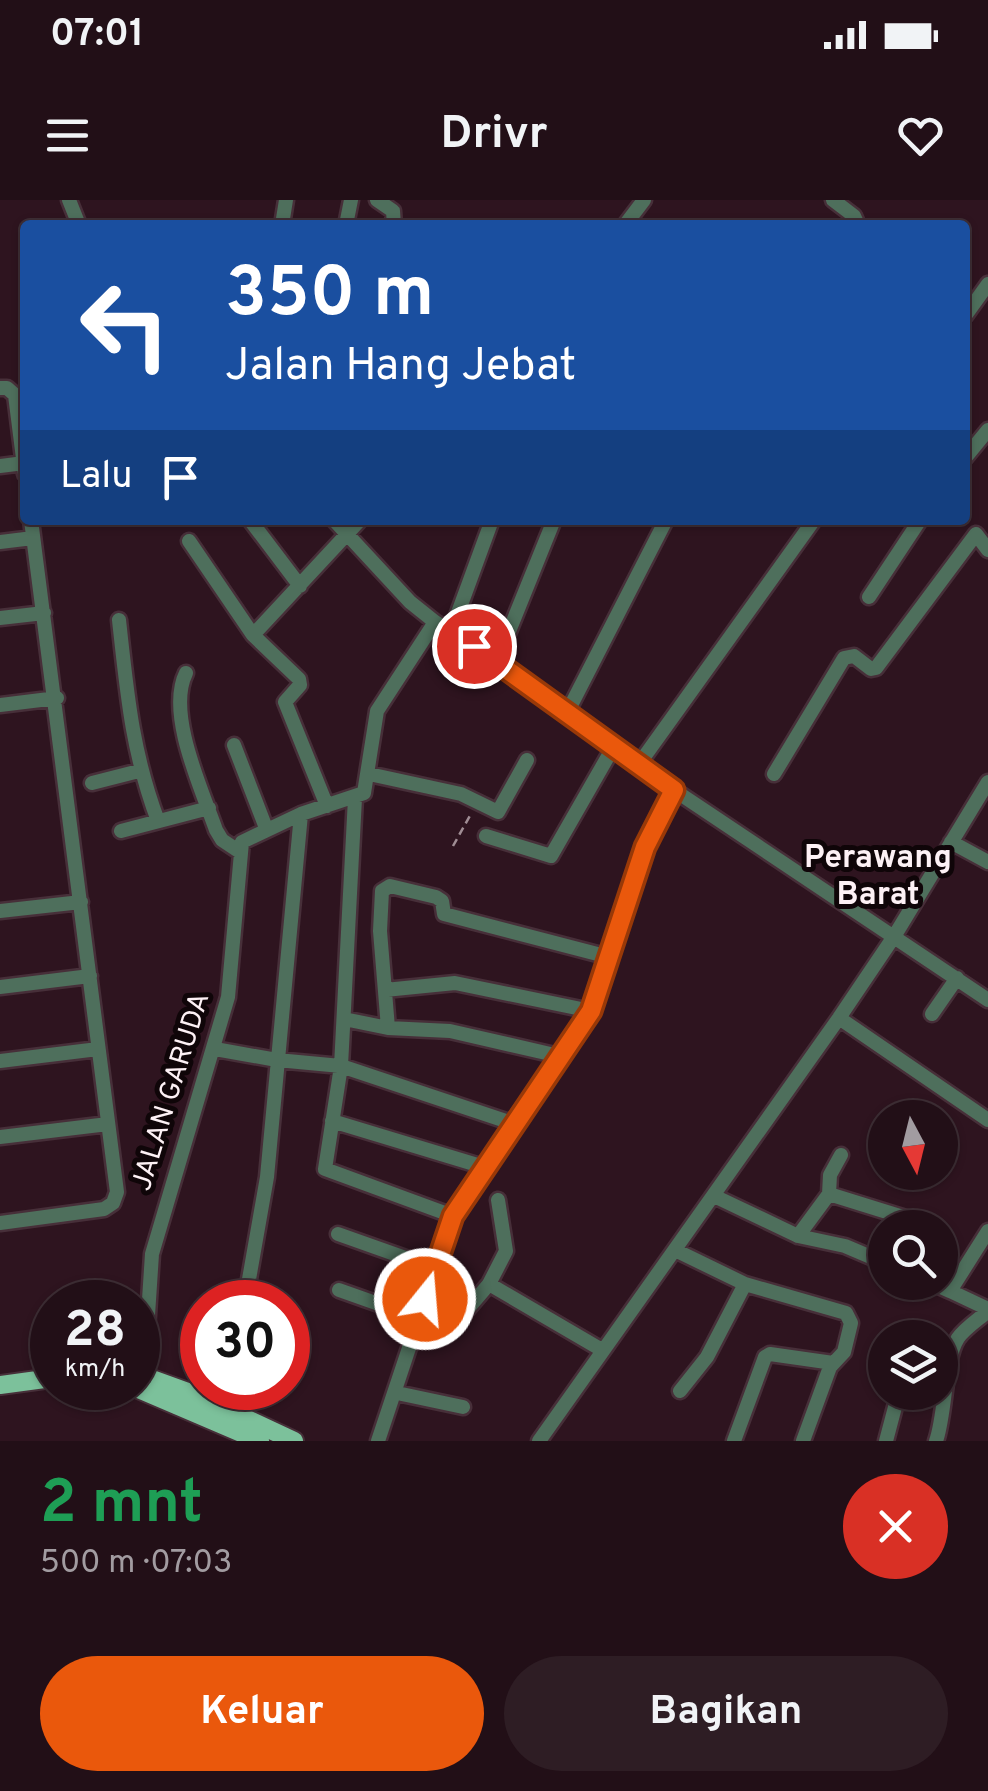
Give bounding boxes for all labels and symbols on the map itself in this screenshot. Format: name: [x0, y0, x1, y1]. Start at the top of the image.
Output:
pin: [432, 604, 517, 689]
district label: Perawang Barat: [804, 839, 952, 916]
street label: JALAN GARUDA: [125, 989, 219, 1195]
north arrow: [868, 1100, 958, 1190]
position arrow: [373, 1247, 477, 1351]
speed limit sign: 30: [180, 1280, 310, 1410]

